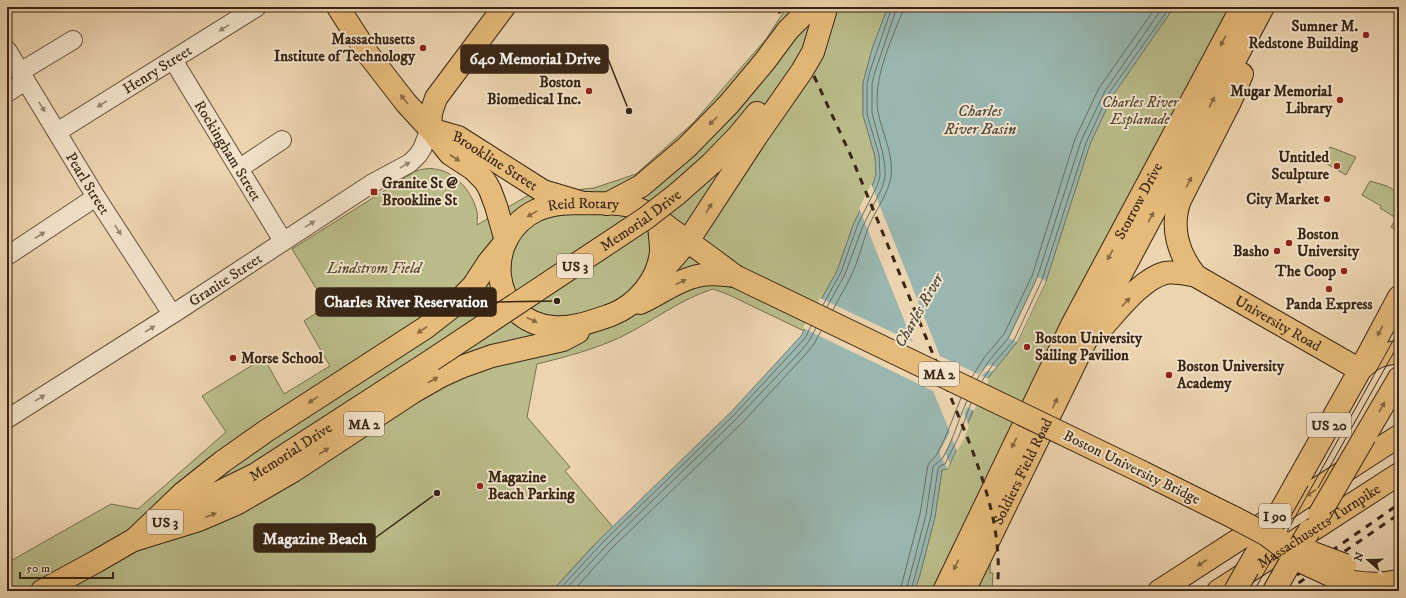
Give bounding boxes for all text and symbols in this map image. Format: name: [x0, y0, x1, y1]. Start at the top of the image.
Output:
place label: Sumner M. Redstone Building: [1248, 17, 1359, 53]
one-way arrow: [219, 24, 229, 32]
place label: Massachusetts Institute of Technology: [274, 30, 416, 66]
marker: Sumner M. Redstone Building: [1361, 30, 1371, 40]
one-way arrow: [1220, 36, 1227, 47]
street label: Henry Street: [119, 41, 196, 99]
marker: Massachusetts Institute of Technology: [418, 43, 428, 53]
callout: 640 Memorial Drive: [461, 45, 608, 73]
text: 640 Memorial Drive: [469, 49, 601, 69]
place label: Boston Biomedical Inc.: [487, 73, 581, 109]
place label: Mugar Memorial Library: [1230, 82, 1333, 118]
marker: Boston Biomedical Inc.: [584, 86, 594, 96]
park label: Charles River Esplanade: [1102, 93, 1180, 129]
one-way arrow: [399, 94, 408, 105]
marker: Mugar Memorial Library: [1335, 95, 1345, 105]
one-way arrow: [1209, 96, 1215, 108]
street label: Rockingham Street: [190, 97, 266, 205]
one-way arrow: [96, 101, 108, 108]
water label: Charles River Basin: [943, 101, 1016, 139]
one-way arrow: [38, 102, 46, 112]
one-way arrow: [708, 116, 718, 126]
street label: Brookline Street: [450, 127, 541, 195]
place label: Untitled Sculpture: [1272, 148, 1330, 184]
street label: Pearl Street: [61, 149, 114, 219]
one-way arrow: [449, 154, 461, 161]
street label: Storrow Drive: [1110, 159, 1167, 243]
marker: Untitled Sculpture: [1332, 161, 1342, 171]
one-way arrow: [399, 162, 411, 169]
place label: Granite St @ Brookline St: [382, 174, 458, 210]
one-way arrow: [1185, 177, 1192, 188]
street label: Memorial Drive: [596, 185, 685, 256]
marker: Granite St @ Brookline St: [369, 187, 379, 197]
place label: City Market: [1246, 190, 1319, 209]
street label: Reid Rotary: [546, 194, 621, 216]
marker: City Market: [1322, 194, 1332, 204]
one-way arrow: [705, 203, 713, 213]
one-way arrow: [527, 210, 537, 218]
one-way arrow: [1147, 211, 1154, 223]
one-way arrow: [304, 220, 315, 228]
one-way arrow: [114, 224, 121, 236]
place label: Boston University: [1297, 225, 1360, 261]
one-way arrow: [34, 231, 45, 238]
marker: Boston University: [1284, 238, 1294, 248]
place label: Basho: [1233, 242, 1270, 261]
marker: Basho: [1272, 246, 1282, 256]
street label: Granite Street: [185, 249, 266, 311]
one-way arrow: [1106, 249, 1113, 261]
road number: US 3: [557, 254, 593, 278]
park label: Lindstrom Field: [326, 259, 424, 278]
place label: The Coop: [1274, 262, 1336, 281]
marker: The Coop: [1339, 266, 1349, 276]
water label: Charles River: [890, 269, 949, 351]
one-way arrow: [675, 279, 686, 285]
marker: Panda Express: [1324, 284, 1334, 294]
callout: Charles River Reservation: [316, 288, 496, 316]
street label: University Road: [1231, 291, 1325, 356]
text: Charles River Reservation: [324, 292, 489, 312]
place label: Panda Express: [1285, 295, 1373, 314]
one-way arrow: [1121, 297, 1130, 306]
one-way arrow: [526, 317, 537, 324]
one-way arrow: [144, 325, 155, 332]
one-way arrow: [1377, 325, 1384, 337]
one-way arrow: [417, 326, 428, 334]
place label: Boston University Sailing Pavilion: [1035, 329, 1143, 365]
marker: Boston University Sailing Pavilion: [1022, 342, 1032, 352]
place label: Morse School: [241, 349, 323, 368]
marker: Morse School: [228, 353, 238, 363]
place label: Boston University Academy: [1176, 357, 1285, 393]
road number: MA 2: [919, 362, 959, 386]
marker: Boston University Academy: [1164, 370, 1174, 380]
one-way arrow: [427, 377, 439, 384]
one-way arrow: [34, 395, 46, 402]
one-way arrow: [307, 397, 319, 404]
one-way arrow: [1052, 397, 1058, 408]
one-way arrow: [1378, 401, 1385, 413]
road number: MA 2: [344, 412, 384, 436]
road number: US 20: [1307, 413, 1351, 437]
street label: Soldiers Field Road: [989, 415, 1057, 528]
street label: Memorial Drive: [246, 418, 336, 486]
street label: Boston University Bridge: [1060, 426, 1203, 509]
one-way arrow: [1011, 437, 1017, 449]
one-way arrow: [319, 447, 329, 455]
place label: Magazine Beach Parking: [488, 468, 575, 504]
street label: Massachusetts Turnpike: [1254, 479, 1384, 573]
marker: Magazine Beach Parking: [475, 481, 485, 491]
one-way arrow: [1306, 489, 1316, 497]
road number: I 90: [1259, 504, 1291, 528]
road number: US 3: [147, 510, 183, 534]
one-way arrow: [205, 512, 217, 518]
callout: Magazine Beach: [254, 524, 375, 552]
text: Magazine Beach: [263, 529, 368, 549]
north arrow: [1348, 540, 1388, 580]
text: N: [1351, 550, 1368, 564]
scale bar: [20, 554, 113, 580]
one-way arrow: [953, 560, 959, 571]
one-way arrow: [1196, 560, 1208, 567]
text: 50 m: [26, 561, 50, 576]

